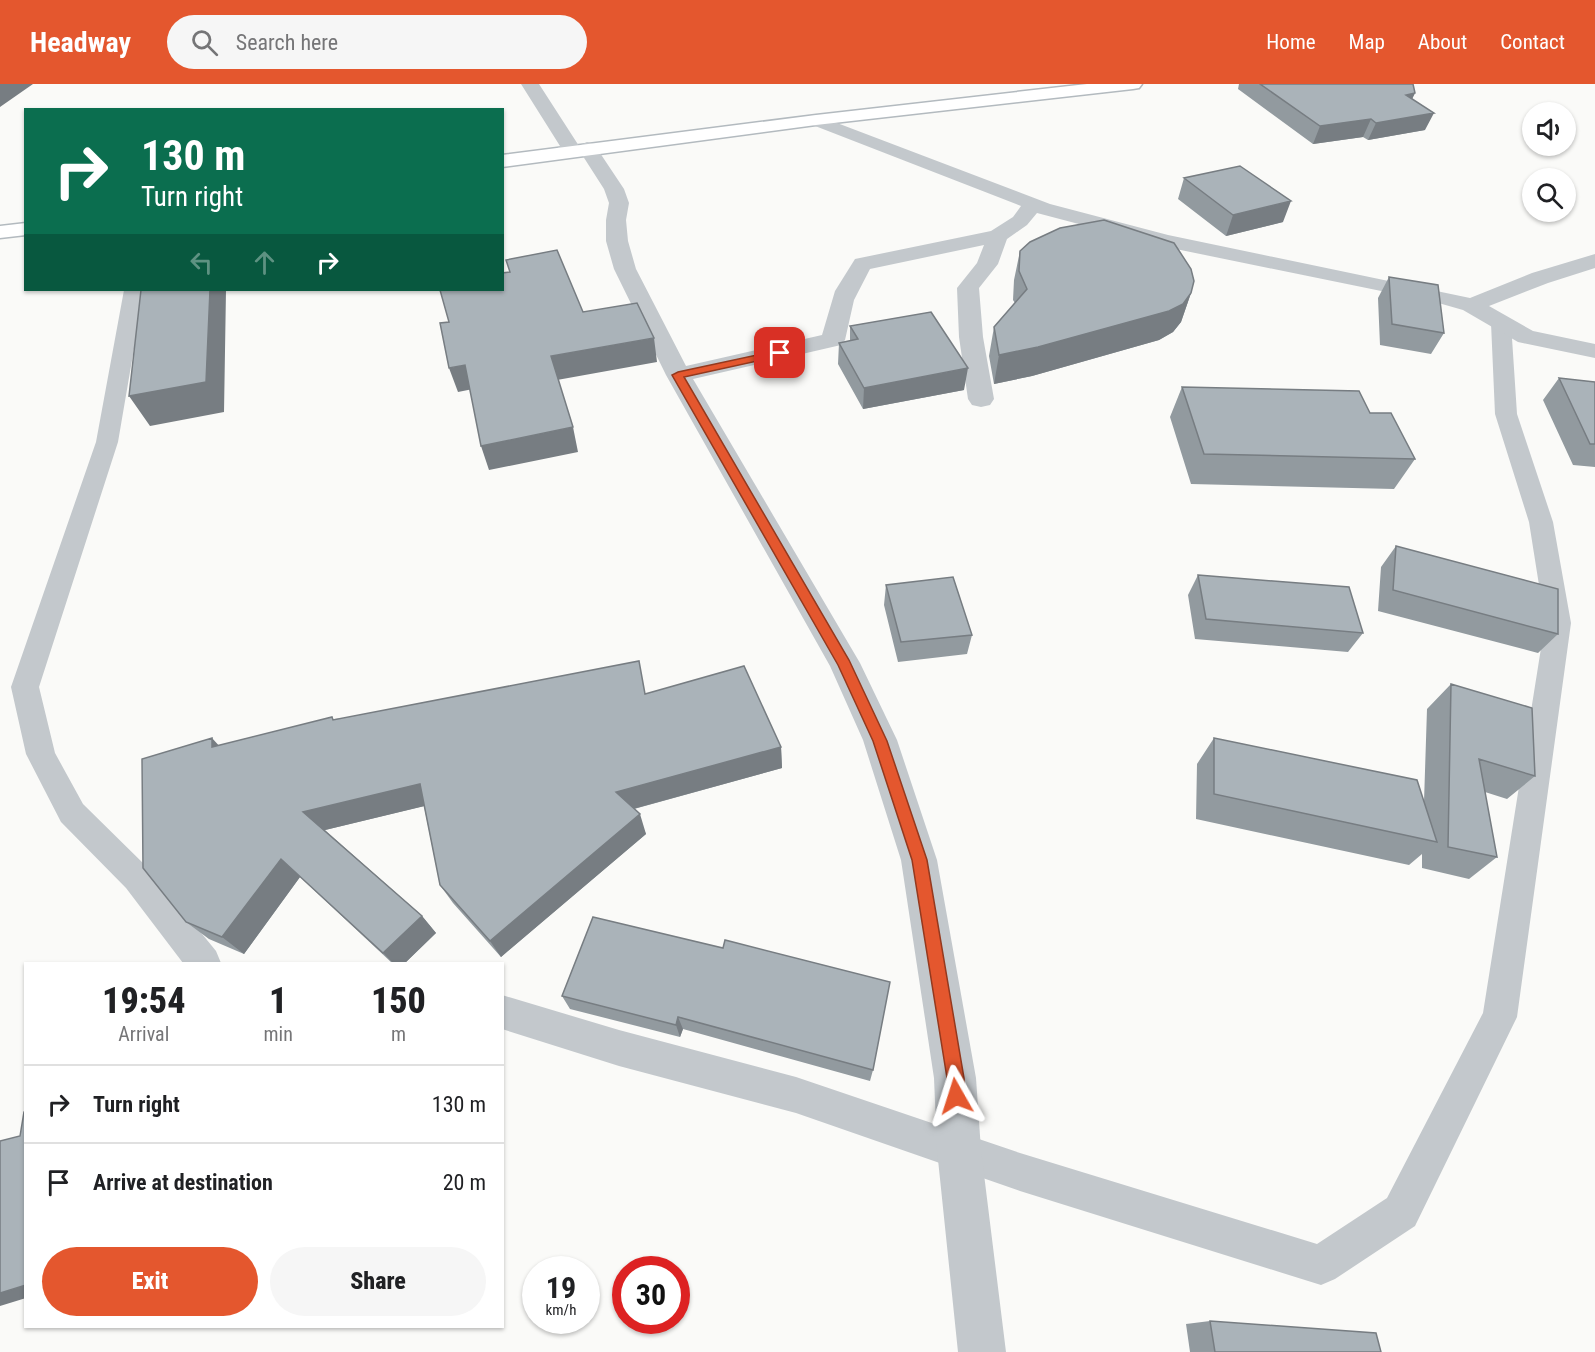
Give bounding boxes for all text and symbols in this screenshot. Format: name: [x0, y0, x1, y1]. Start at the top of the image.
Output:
search box: [167, 15, 587, 69]
text: Headway: [30, 26, 131, 59]
icon: search: [188, 26, 221, 59]
text: Search here: [236, 30, 338, 55]
text: Home: [1266, 30, 1316, 54]
text: Map: [1349, 30, 1385, 54]
text: About: [1418, 30, 1467, 54]
text: Contact: [1500, 30, 1565, 54]
map controls: [1522, 102, 1576, 222]
button: sound: [1522, 102, 1576, 156]
text: 130 m: [141, 131, 246, 180]
icon: right: [42, 132, 120, 210]
button: search: [1522, 168, 1576, 222]
text: Turn right: [141, 181, 243, 213]
icon: left: [185, 246, 218, 279]
icon: ahead: [248, 246, 281, 279]
icon: right: [311, 246, 344, 279]
pin: [754, 327, 805, 378]
icon: arrive: [763, 336, 796, 369]
text: 19:54: [102, 980, 185, 1022]
text: 1: [269, 980, 287, 1022]
text: 150: [371, 980, 426, 1022]
text: Arrival: [118, 1022, 169, 1046]
text: min: [264, 1022, 293, 1046]
text: m: [391, 1022, 406, 1046]
position arrow: [924, 1064, 988, 1128]
icon: right: [42, 1088, 75, 1121]
text: Turn right: [93, 1092, 180, 1117]
text: 130 m: [432, 1092, 486, 1117]
icon: arrive: [42, 1166, 75, 1199]
text: Arrive at destination: [93, 1170, 273, 1195]
text: 20 m: [443, 1170, 486, 1195]
button: Exit: [42, 1247, 258, 1316]
button: Share: [270, 1247, 486, 1316]
speed limit sign: 30: [612, 1256, 690, 1334]
text: 19: [546, 1270, 576, 1305]
text: km/h: [546, 1301, 576, 1319]

